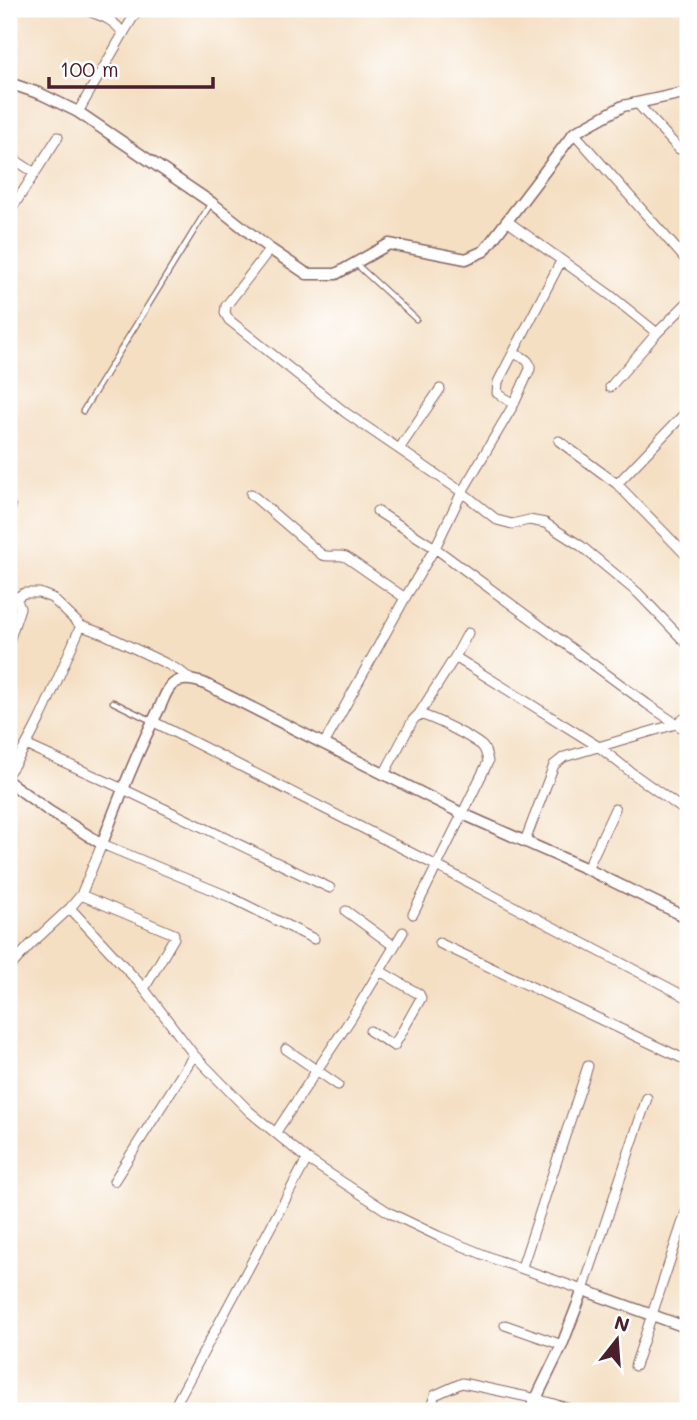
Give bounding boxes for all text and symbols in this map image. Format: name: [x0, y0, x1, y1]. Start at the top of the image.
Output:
scale bar: [49, 46, 214, 90]
text: 100 m: [60, 55, 119, 82]
north arrow: [582, 1304, 652, 1374]
text: N: [612, 1309, 633, 1337]

